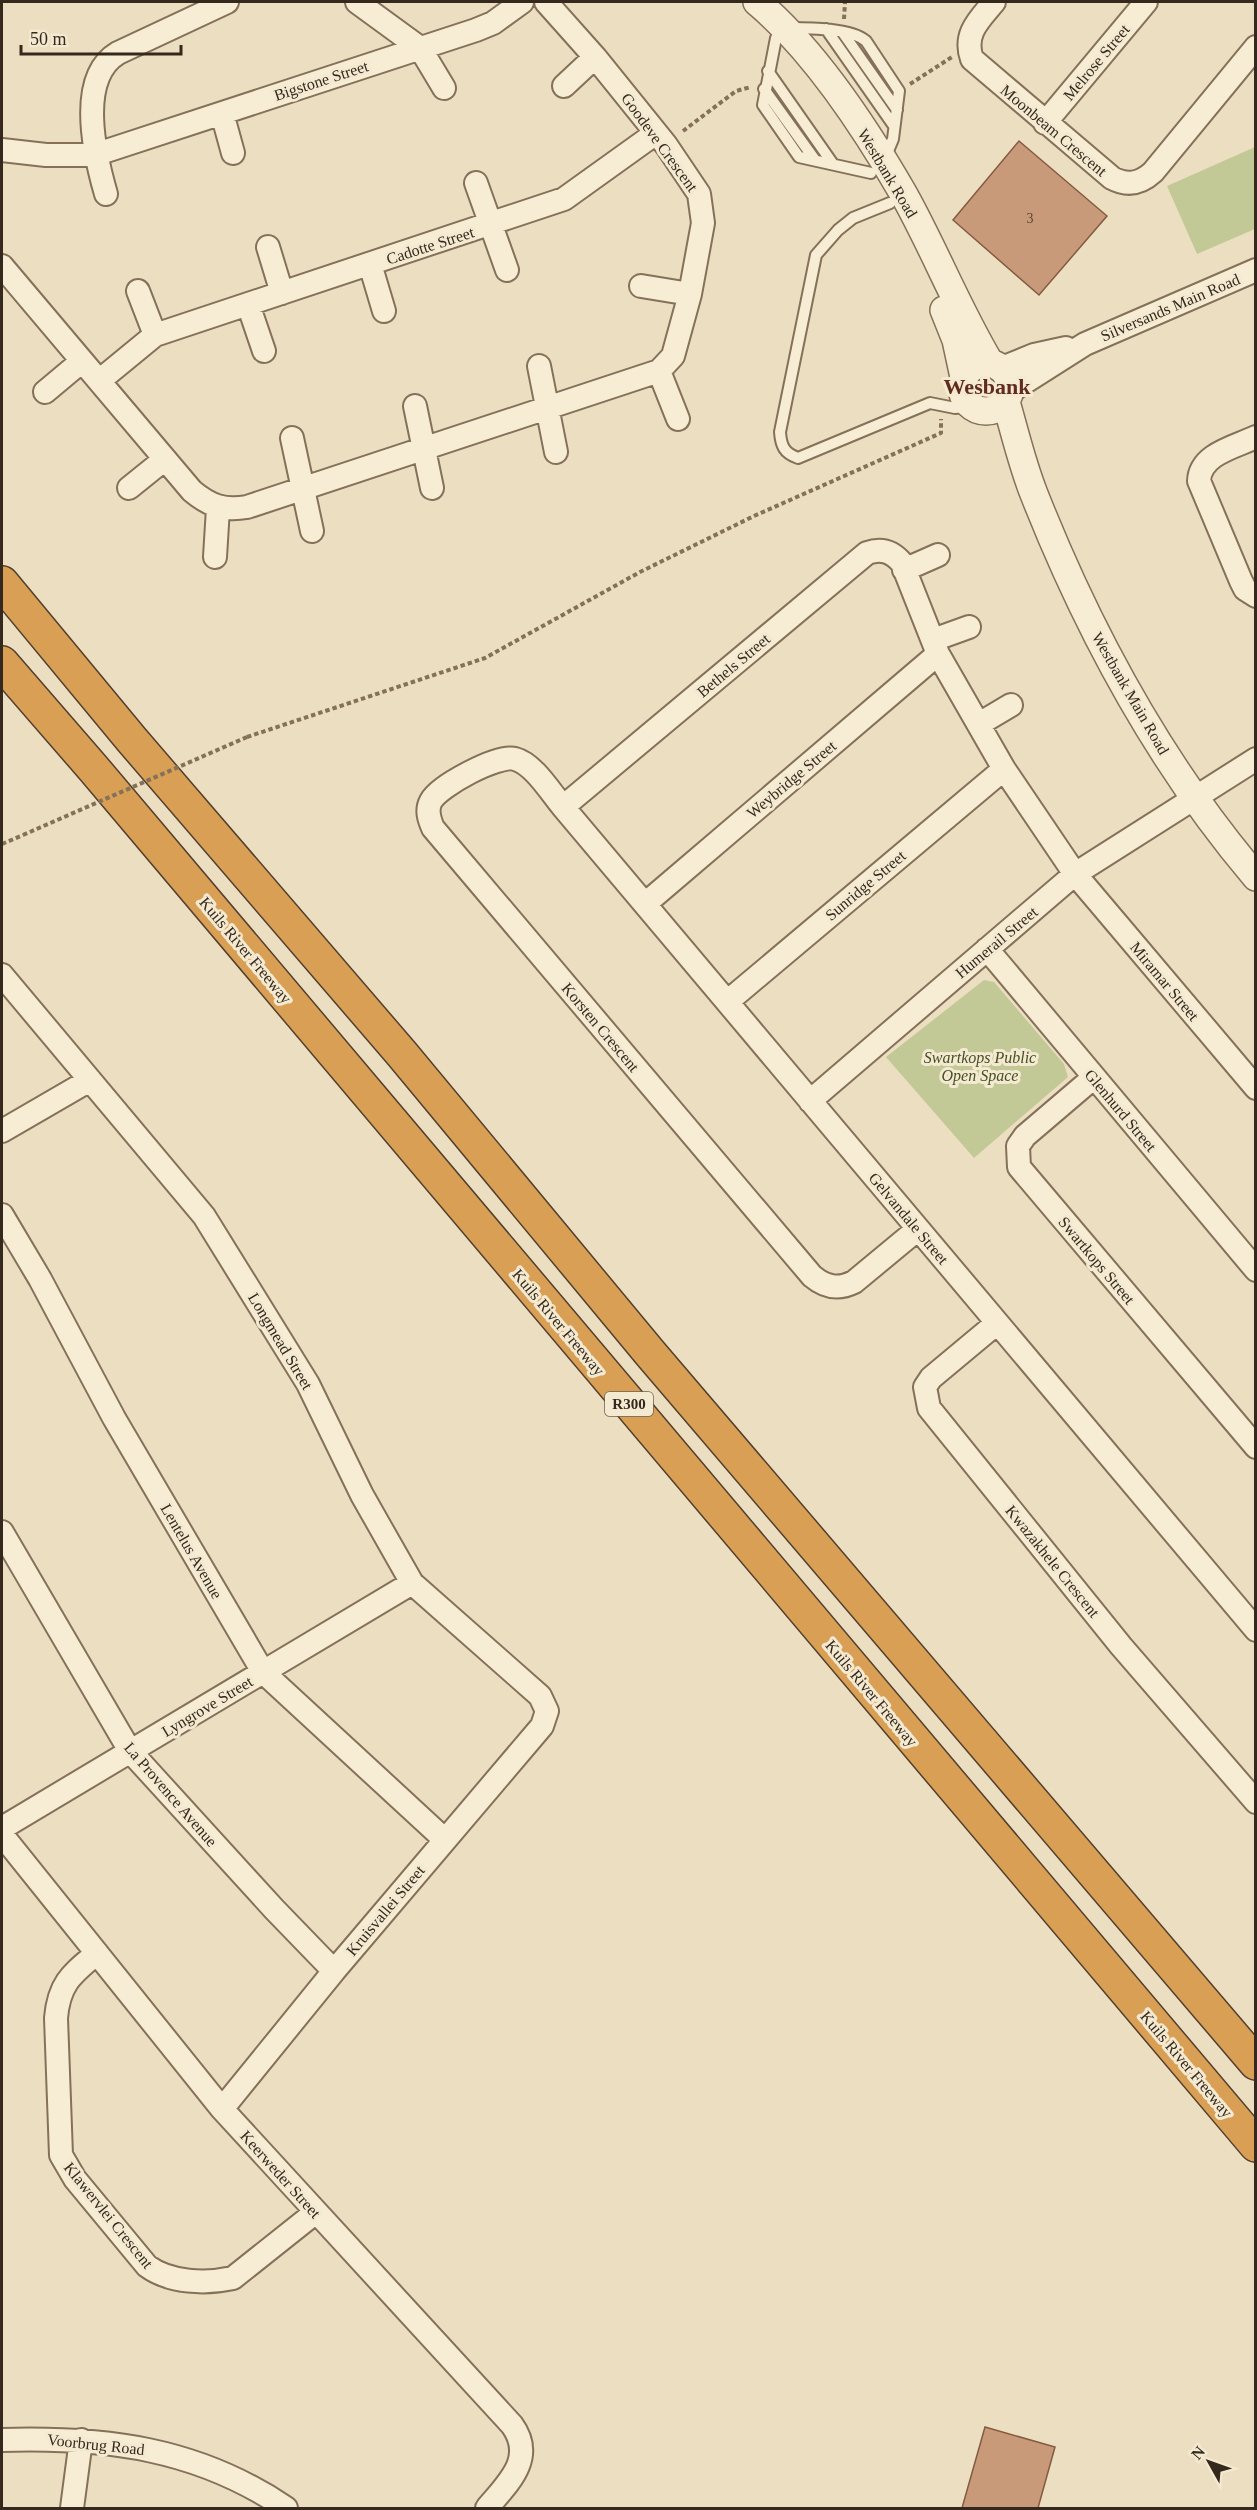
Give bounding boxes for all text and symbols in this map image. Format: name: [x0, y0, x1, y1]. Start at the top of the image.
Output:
scale bar: [21, 18, 182, 56]
street label: Melrose Street: [1060, 21, 1133, 104]
text: 50 m: [30, 29, 67, 49]
street label: Bigstone Street: [272, 57, 371, 105]
street label: Moonbeam Crescent: [997, 81, 1110, 180]
street label: Goodeve Crescent: [618, 90, 701, 195]
street label: Westbank Road: [854, 126, 921, 221]
house number: 3: [1027, 211, 1034, 226]
street label: Cadotte Street: [384, 223, 477, 268]
street label: Silversands Main Road: [1098, 270, 1242, 344]
district label: Wesbank: [944, 374, 1031, 399]
street label: Westbank Main Road: [1089, 629, 1172, 757]
street label: Bethels Street: [694, 630, 773, 701]
street label: Weybridge Street: [743, 737, 840, 822]
street label: Sunridge Street: [822, 847, 910, 925]
street label: Kuils River Freeway: [195, 894, 295, 1007]
street label: Humerail Street: [952, 903, 1041, 982]
street label: Miramar Street: [1127, 939, 1203, 1024]
street label: Korsten Crescent: [559, 979, 643, 1076]
park label: Swartkops Public Open Space: [924, 1049, 1036, 1085]
street label: Glenhurd Street: [1081, 1066, 1160, 1155]
street label: Gelvandale Street: [865, 1169, 952, 1268]
street label: Swartkops Street: [1054, 1213, 1138, 1309]
street label: Kuils River Freeway: [508, 1266, 608, 1379]
street label: Longmead Street: [244, 1290, 316, 1394]
road number: R300: [605, 1392, 653, 1416]
street label: Lentelus Avenue: [158, 1501, 226, 1602]
street label: Kwazakhele Crescent: [1002, 1502, 1103, 1621]
street label: Kuils River Freeway: [821, 1637, 921, 1750]
street label: Lyngrove Street: [159, 1672, 257, 1741]
street label: La Provence Avenue: [121, 1739, 220, 1850]
street label: Kruisvallei Street: [343, 1861, 428, 1959]
street label: Kuils River Freeway: [1136, 2008, 1236, 2121]
street label: Keerweder Street: [237, 2127, 325, 2222]
street label: Klawervlei Crescent: [61, 2159, 157, 2272]
street label: Voorbrug Road: [46, 2431, 146, 2459]
north arrow: [1179, 2432, 1239, 2492]
text: N: [1188, 2442, 1208, 2463]

